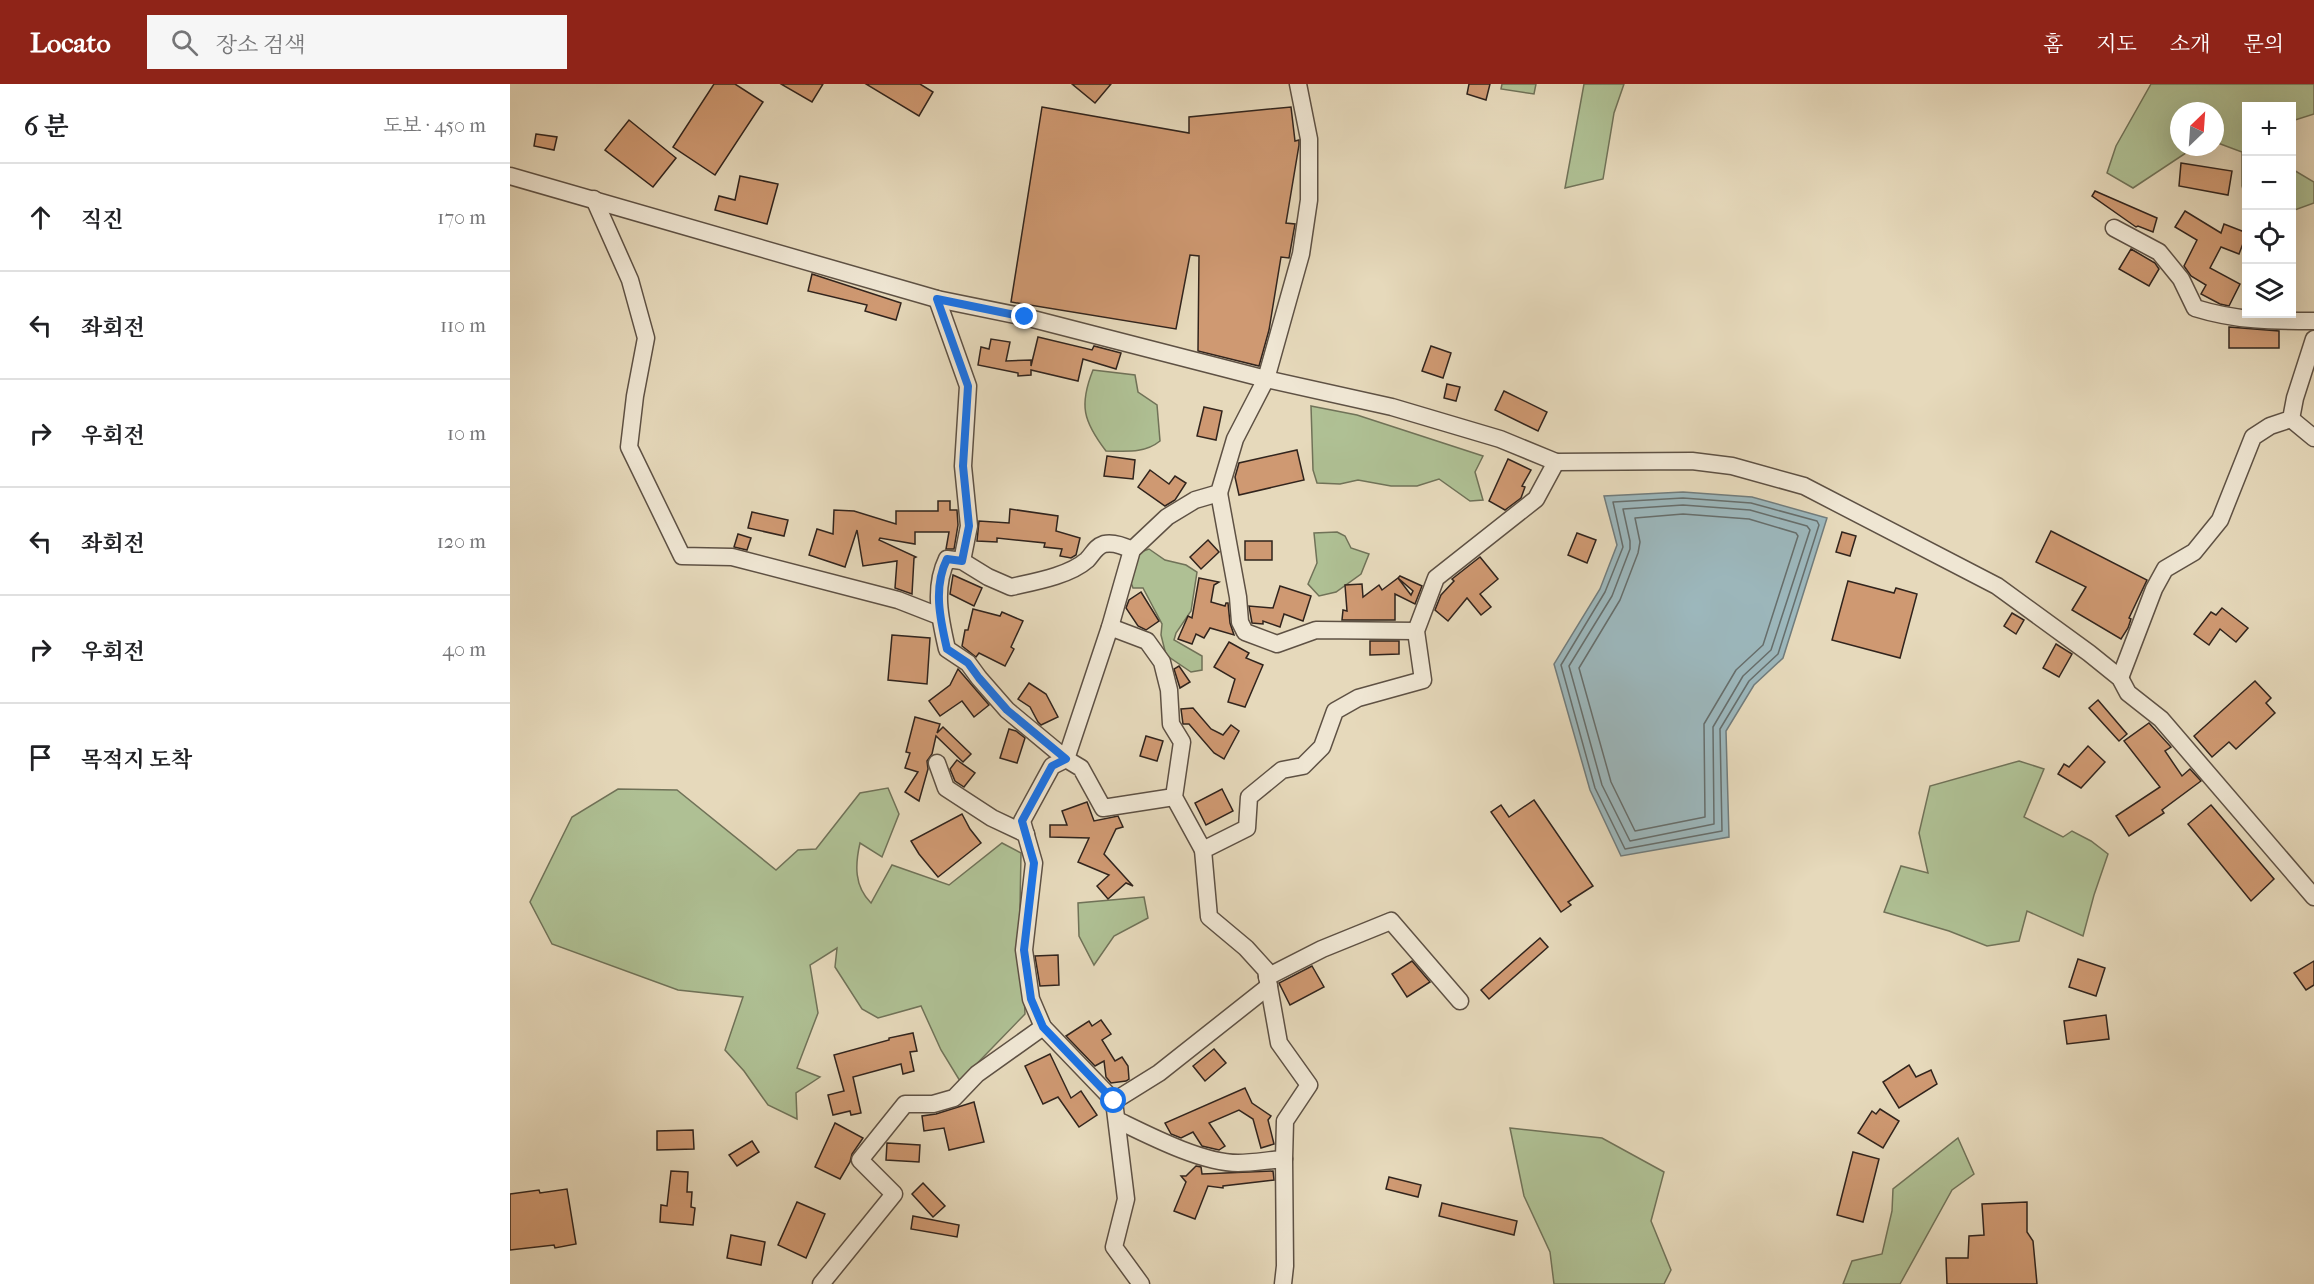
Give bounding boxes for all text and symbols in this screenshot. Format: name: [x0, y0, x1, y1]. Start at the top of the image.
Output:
search box: [147, 15, 567, 69]
text: Locato: [30, 26, 111, 59]
icon: search: [168, 26, 201, 59]
text: 장소 검색: [216, 32, 305, 58]
text: 홈: [2043, 32, 2063, 56]
text: 지도: [2096, 32, 2137, 56]
text: 소개: [2170, 32, 2210, 56]
text: 문의: [2243, 32, 2284, 56]
north arrow: [2170, 102, 2224, 156]
map controls: [2242, 102, 2296, 318]
button: +: [2242, 102, 2296, 156]
text: 6 분: [24, 111, 69, 142]
text: 도보 · 450 m: [383, 114, 486, 137]
button: −: [2242, 156, 2296, 210]
icon: ahead: [24, 201, 57, 234]
text: 170 m: [437, 206, 486, 229]
text: 직진: [81, 207, 124, 233]
button: locate: [2242, 210, 2296, 264]
button: layers: [2242, 264, 2296, 318]
route end: [1011, 303, 1037, 329]
icon: left: [24, 309, 57, 342]
text: 110 m: [440, 314, 486, 337]
text: 좌회전: [81, 315, 145, 341]
icon: right: [24, 417, 57, 450]
text: 10 m: [447, 422, 486, 445]
text: 우회전: [81, 423, 145, 449]
icon: left: [24, 525, 57, 558]
text: 120 m: [437, 530, 486, 553]
text: 좌회전: [81, 531, 145, 557]
icon: right: [24, 633, 57, 666]
text: 40 m: [442, 638, 486, 661]
text: 우회전: [81, 639, 145, 665]
icon: arrive: [24, 741, 57, 774]
text: 목적지 도착: [81, 747, 192, 773]
route start: [1100, 1087, 1126, 1113]

